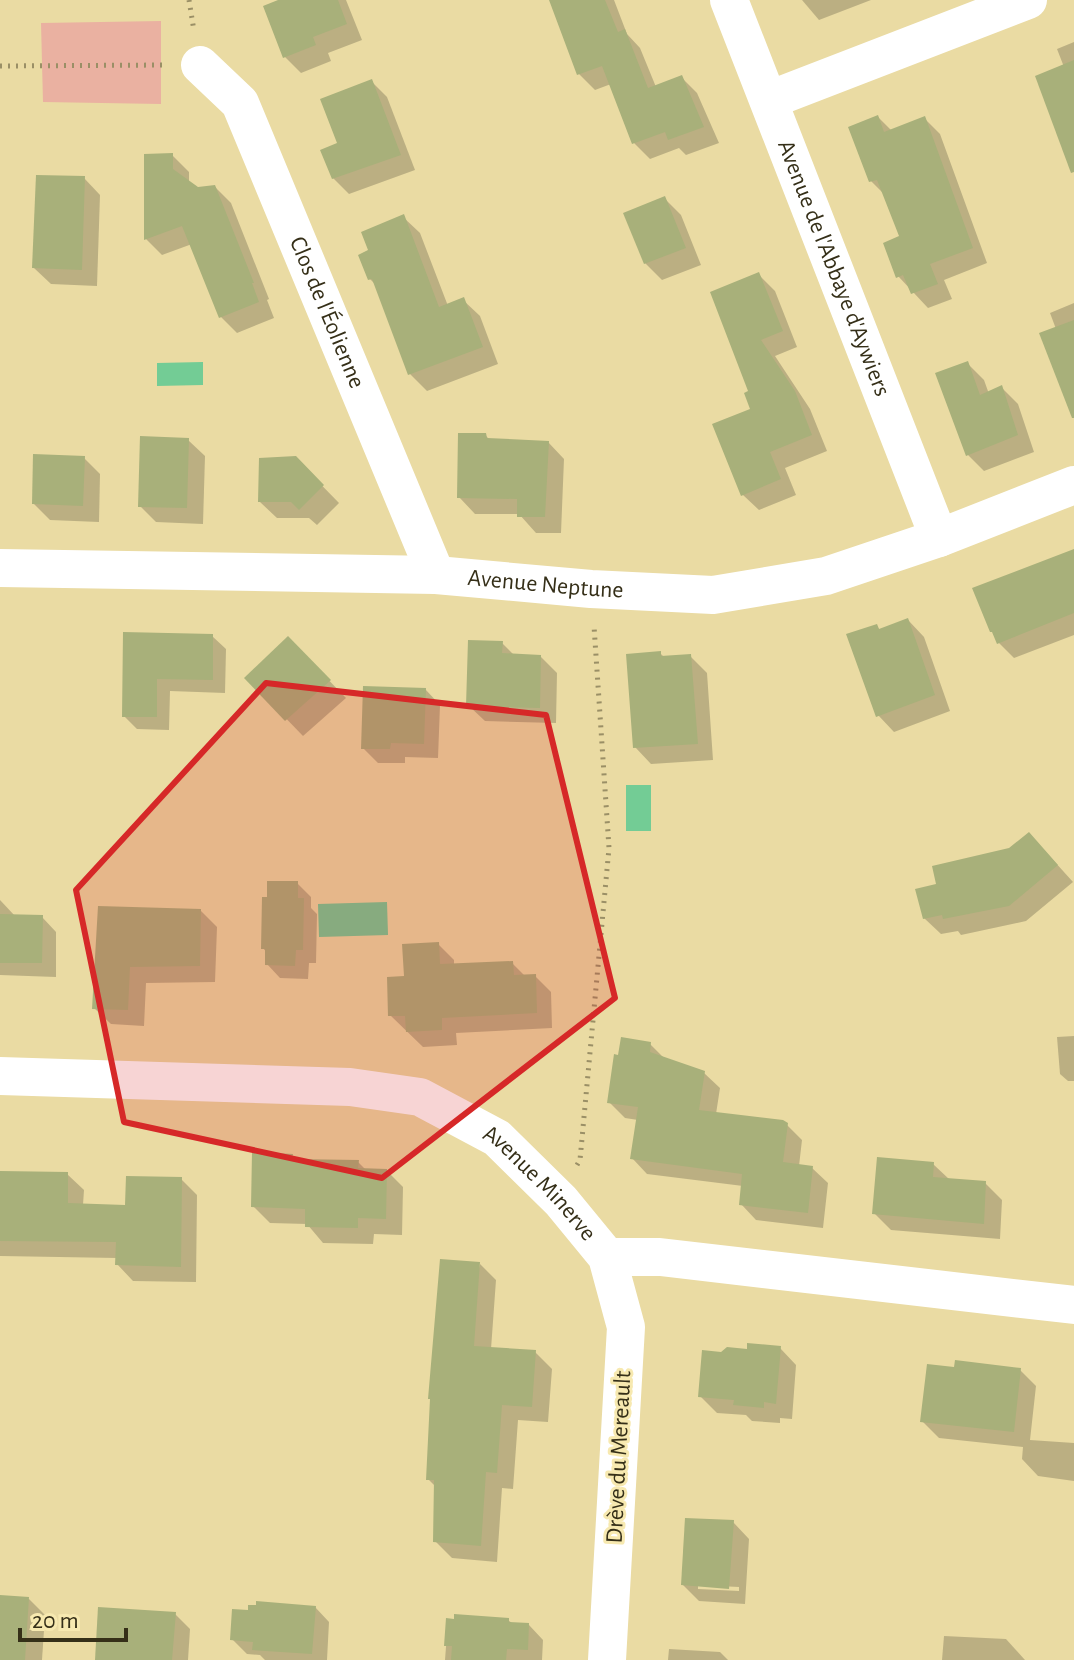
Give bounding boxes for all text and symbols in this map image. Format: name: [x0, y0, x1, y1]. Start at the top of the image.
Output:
street label: Avenue de l'Abbaye d'Aywiers: [773, 137, 894, 400]
street label: Clos de l'Éolienne: [285, 233, 369, 392]
street label: Avenue Neptune: [467, 566, 624, 603]
street label: Avenue Minerve: [479, 1121, 601, 1245]
street label: Drève du Mereault: [602, 1370, 636, 1544]
scale bar: [20, 1592, 126, 1642]
text: 20 m: [32, 1609, 79, 1633]

